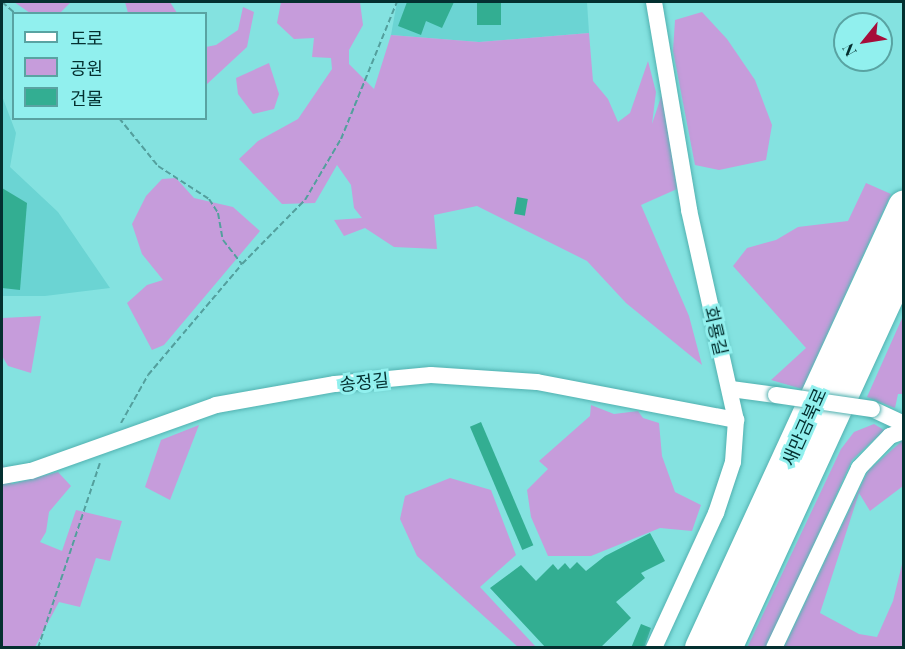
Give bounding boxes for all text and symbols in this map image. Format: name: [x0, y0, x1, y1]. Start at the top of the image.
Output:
legend: [12, 12, 207, 120]
north arrow: [833, 12, 893, 72]
text: 도로: [70, 26, 103, 50]
text: N: [837, 40, 861, 61]
text: 공원: [70, 56, 103, 80]
text: 건물: [70, 86, 103, 110]
street label: 회룡길: [700, 304, 732, 358]
street label: 송정길: [338, 369, 390, 395]
street label: 새만금북로: [777, 385, 831, 469]

